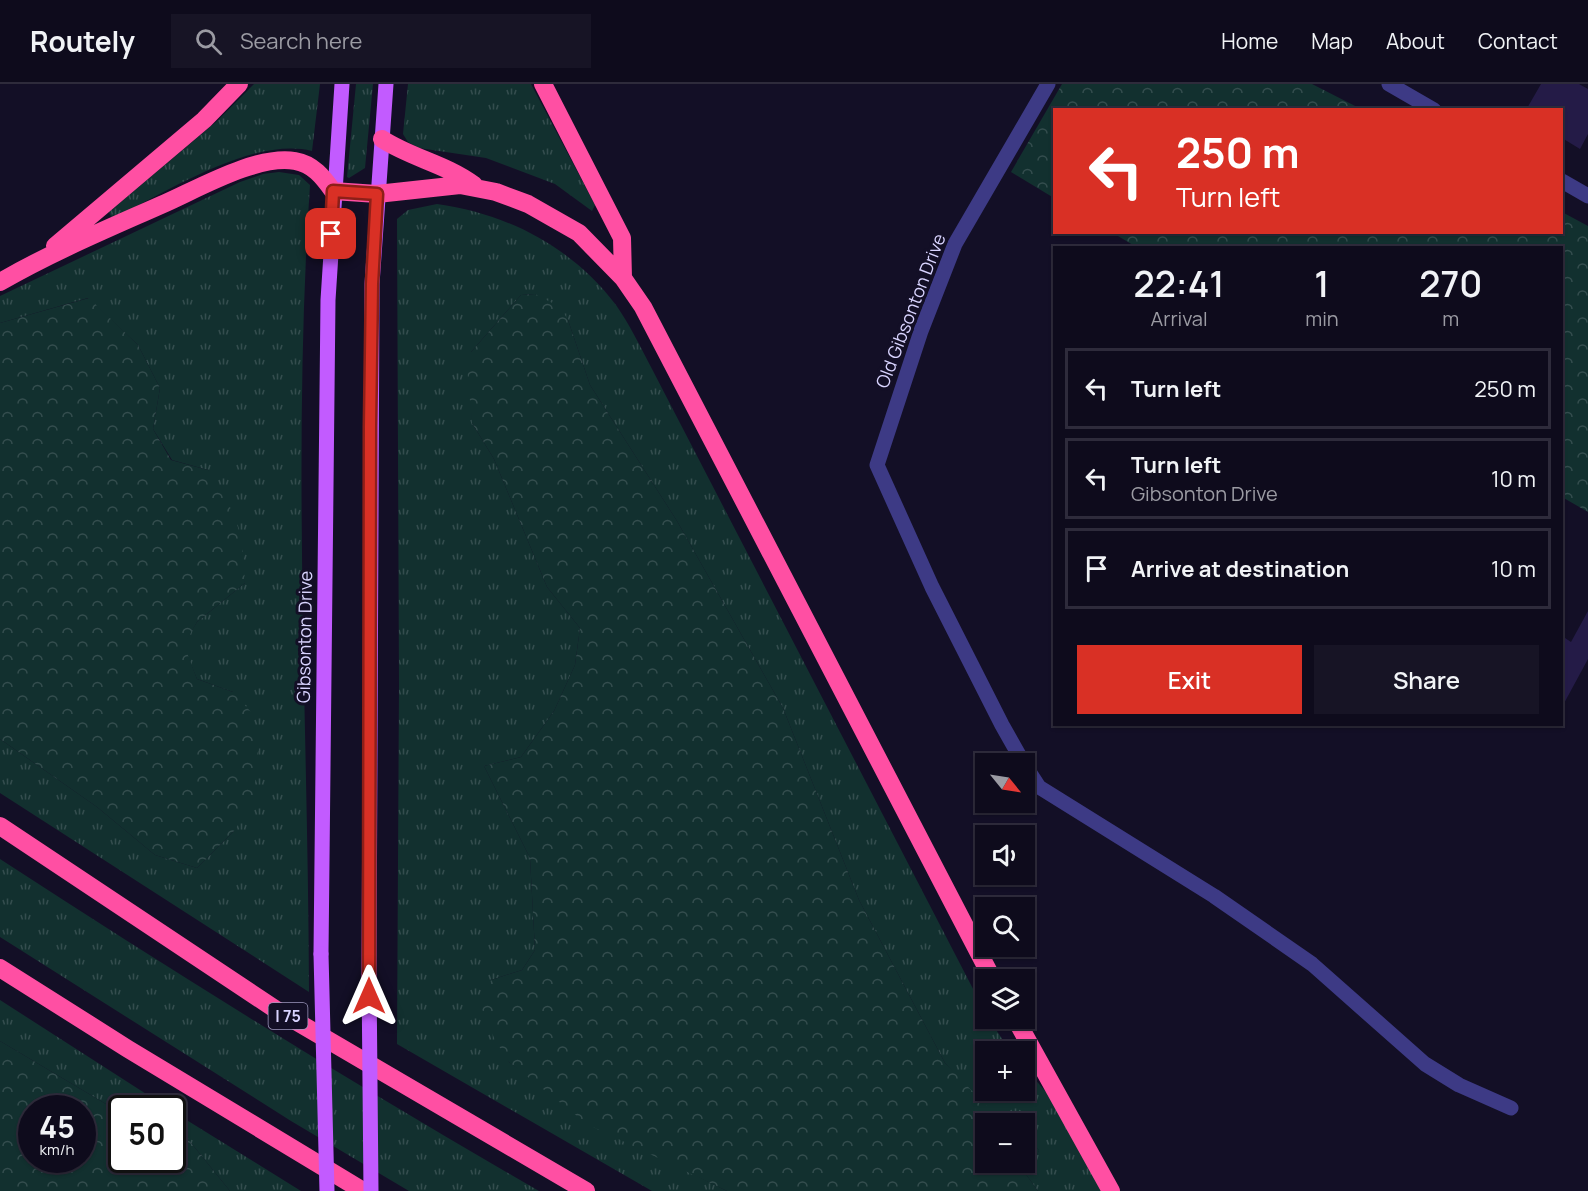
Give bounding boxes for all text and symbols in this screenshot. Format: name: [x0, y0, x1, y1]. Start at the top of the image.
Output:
search box: [171, 14, 591, 68]
text: Routely: [30, 22, 135, 60]
icon: search: [192, 25, 225, 58]
text: Search here: [240, 26, 362, 56]
text: Home: [1221, 27, 1278, 55]
text: Map: [1311, 27, 1353, 55]
text: About: [1386, 27, 1445, 55]
text: Contact: [1478, 27, 1558, 55]
text: 250 m: [1176, 123, 1299, 181]
icon: left: [1077, 132, 1155, 210]
text: Turn left: [1176, 178, 1280, 215]
pin: [305, 208, 356, 259]
icon: arrive: [314, 217, 347, 250]
street label: Old Gibsonton Drive: [870, 230, 951, 391]
text: 22:41: [1134, 259, 1225, 308]
text: 1: [1314, 259, 1330, 308]
text: 270: [1419, 259, 1482, 308]
text: Arrival: [1151, 305, 1208, 332]
text: min: [1305, 305, 1339, 332]
text: m: [1442, 305, 1459, 332]
icon: left: [1080, 372, 1113, 405]
text: Turn left: [1131, 374, 1221, 404]
text: 250 m: [1474, 374, 1536, 404]
text: Turn left: [1131, 450, 1221, 480]
icon: left: [1080, 462, 1113, 495]
text: 10 m: [1491, 464, 1536, 494]
text: Gibsonton Drive: [1131, 480, 1278, 507]
icon: arrive: [1080, 552, 1113, 585]
text: Arrive at destination: [1131, 554, 1349, 584]
text: 10 m: [1491, 554, 1536, 584]
street label: Gibsonton Drive: [291, 571, 317, 703]
button: Exit: [1077, 645, 1302, 714]
button: Share: [1314, 645, 1539, 714]
north arrow: [975, 753, 1035, 813]
map controls: [975, 753, 1035, 1173]
button: sound: [975, 825, 1035, 885]
button: search: [975, 897, 1035, 957]
position arrow: [337, 964, 401, 1028]
button: layers: [975, 969, 1035, 1029]
road number: I 75: [268, 1003, 308, 1029]
button: +: [975, 1041, 1035, 1101]
speed limit sign: 50: [108, 1095, 186, 1173]
text: 45: [39, 1106, 75, 1147]
button: −: [975, 1113, 1035, 1173]
text: km/h: [40, 1139, 74, 1160]

